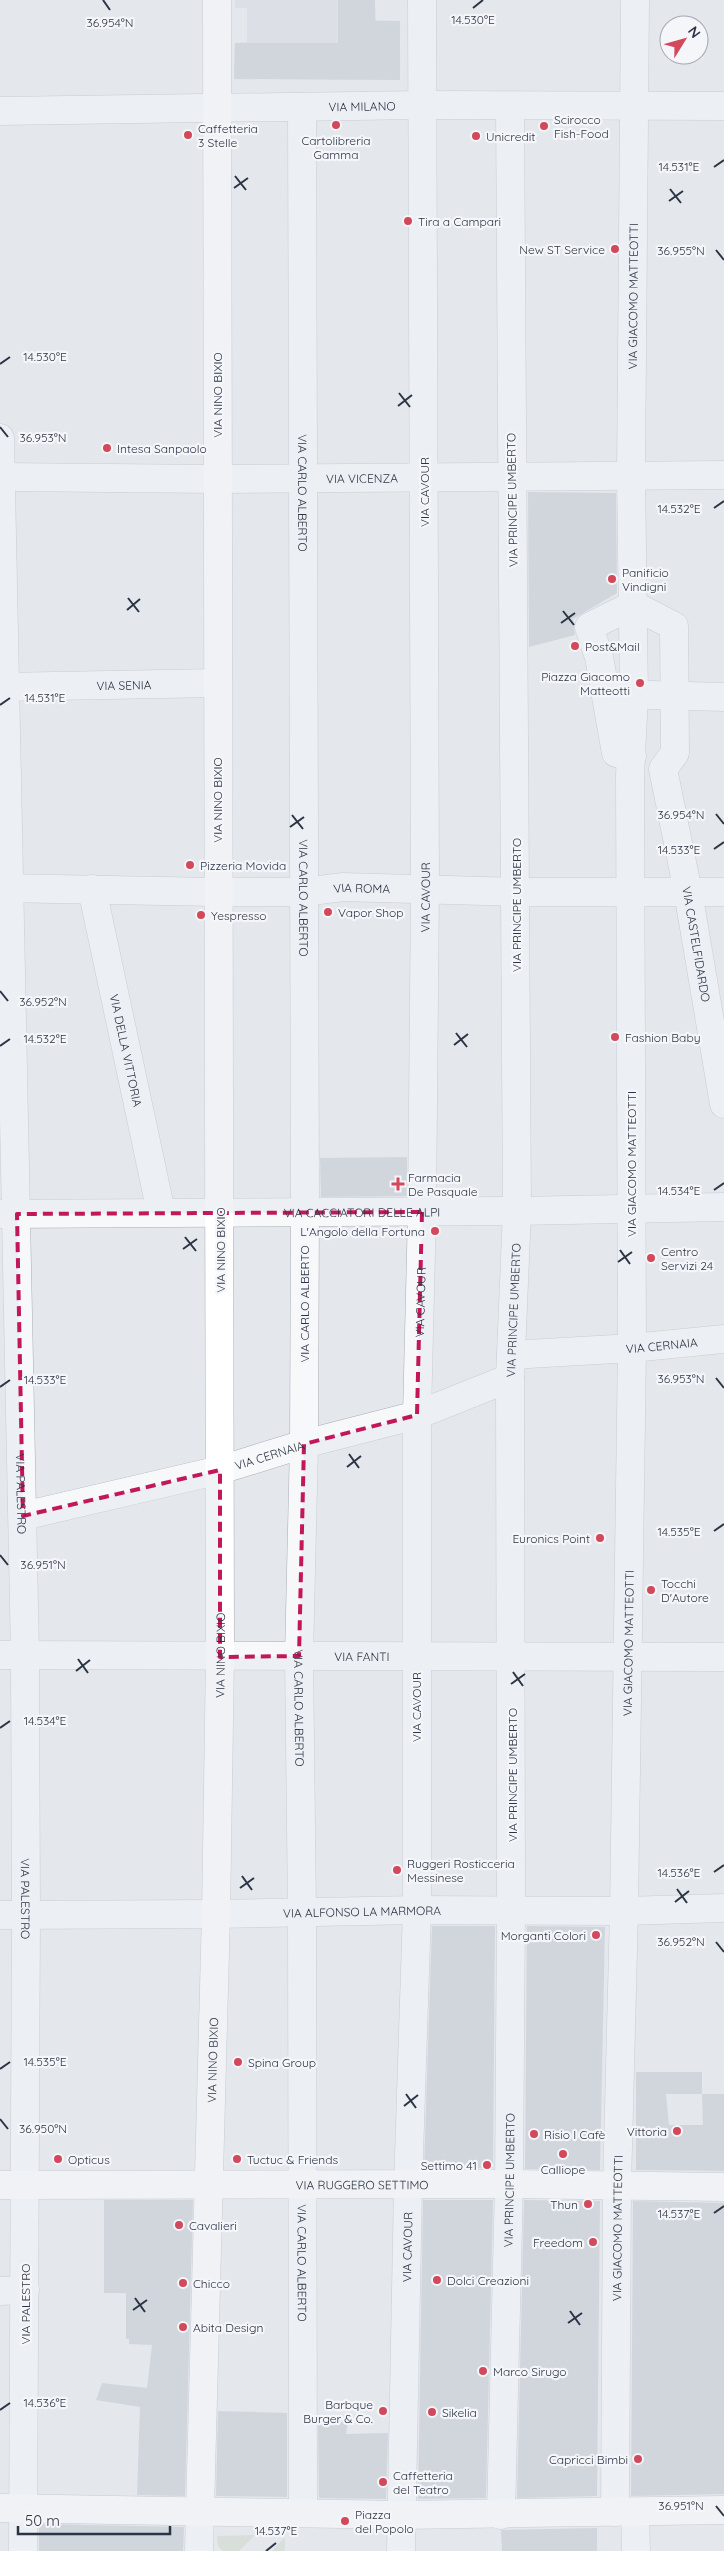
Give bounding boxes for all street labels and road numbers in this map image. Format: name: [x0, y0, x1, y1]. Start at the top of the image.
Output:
street label: VIA MILANO: [328, 98, 396, 114]
street label: VIA GIACOMO MATTEOTTI: [624, 223, 641, 369]
street label: VIA NINO BIXIO: [210, 352, 225, 438]
street label: VIA PRINCIPE UMBERTO: [503, 433, 521, 567]
street label: VIA CARLO ALBERTO: [295, 434, 311, 552]
street label: VIA CAVOUR: [417, 457, 432, 527]
street label: VIA VICENZA: [326, 470, 398, 486]
street label: VIA SENIA: [96, 677, 152, 693]
street label: VIA NINO BIXIO: [210, 757, 225, 843]
street label: VIA PRINCIPE UMBERTO: [509, 838, 524, 972]
street label: VIA CARLO ALBERTO: [296, 839, 312, 957]
street label: VIA CAVOUR: [417, 862, 433, 932]
street label: VIA ROMA: [332, 879, 391, 896]
street label: VIA CASTELFIDARDO: [680, 885, 714, 1003]
street label: VIA DELLA VITTORIA: [107, 993, 146, 1108]
street label: VIA GIACOMO MATTEOTTI: [624, 1091, 639, 1237]
street label: VIA CACCIATORI DELLE ALPI: [284, 1204, 440, 1220]
street label: VIA NINO BIXIO: [213, 1207, 228, 1293]
street label: VIA PRINCIPE UMBERTO: [503, 1243, 523, 1378]
street label: VIA CARLO ALBERTO: [297, 1245, 312, 1363]
street label: VIA CAVOUR: [411, 1267, 428, 1338]
street label: VIA CERNAIA: [625, 1334, 698, 1356]
street label: VIA CERNAIA: [233, 1437, 306, 1473]
street label: VIA PALESTRO: [13, 1453, 30, 1534]
street label: VIA GIACOMO MATTEOTTI: [619, 1570, 636, 1716]
street label: VIA NINO BIXIO: [212, 1613, 228, 1698]
street label: VIA FANTI: [334, 1648, 390, 1664]
street label: VIA CARLO ALBERTO: [291, 1649, 308, 1767]
street label: VIA CAVOUR: [409, 1672, 424, 1742]
street label: VIA PRINCIPE UMBERTO: [505, 1708, 520, 1842]
street label: VIA PALESTRO: [18, 1858, 34, 1939]
street label: VIA ALFONSO LA MARMORA: [283, 1902, 441, 1920]
street label: VIA NINO BIXIO: [203, 2017, 221, 2103]
street label: VIA PRINCIPE UMBERTO: [500, 2113, 517, 2247]
street label: VIA GIACOMO MATTEOTTI: [609, 2155, 625, 2301]
street label: VIA RUGGERO SETTIMO: [295, 2177, 429, 2192]
street label: VIA CARLO ALBERTO: [295, 2204, 310, 2322]
street label: VIA CAVOUR: [399, 2212, 415, 2282]
street label: VIA PALESTRO: [18, 2264, 33, 2344]

